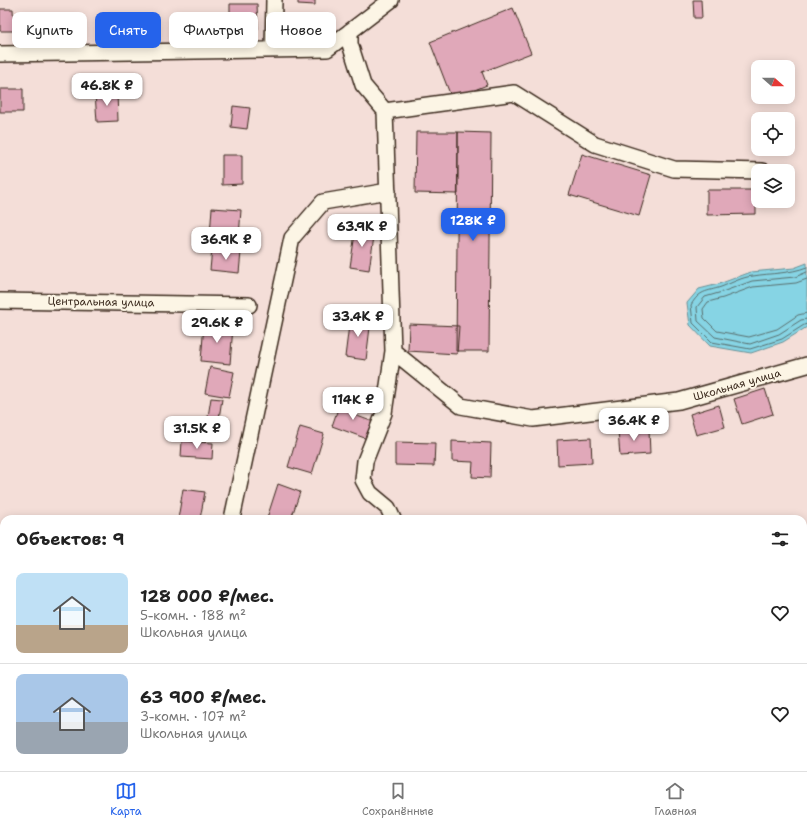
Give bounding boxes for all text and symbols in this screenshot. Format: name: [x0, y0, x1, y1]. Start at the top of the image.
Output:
chip: Купить: [12, 12, 87, 48]
chip: Снять: [95, 12, 161, 48]
chip: Фильтры: [169, 12, 258, 48]
chip: Новое: [266, 12, 336, 48]
north arrow: [751, 60, 795, 104]
map controls: [751, 60, 795, 208]
pin: 46.8K ₽: [70, 73, 144, 107]
text: 46.8K ₽: [81, 77, 133, 94]
button: locate: [751, 112, 795, 156]
button: layers: [751, 164, 795, 208]
pin: 128K ₽: [440, 208, 506, 242]
text: 128K ₽: [450, 212, 496, 229]
pin: 63.9K ₽: [325, 214, 399, 248]
text: 63.9K ₽: [336, 218, 388, 235]
pin: 36.9K ₽: [189, 227, 263, 261]
text: 36.9K ₽: [200, 231, 252, 248]
street label: Центральная улица: [47, 294, 155, 310]
pin: 33.4K ₽: [321, 304, 395, 338]
text: 33.4K ₽: [332, 308, 384, 325]
pin: 29.6K ₽: [180, 310, 254, 344]
text: 29.6K ₽: [191, 314, 243, 331]
street label: Школьная улица: [691, 365, 783, 405]
pin: 114K ₽: [320, 387, 386, 421]
text: 114K ₽: [332, 391, 374, 408]
pin: 36.4K ₽: [597, 408, 671, 442]
text: 36.4K ₽: [608, 412, 660, 429]
pin: 31.5K ₽: [160, 416, 234, 450]
text: 31.5K ₽: [173, 420, 221, 437]
text: Объектов: 9: [16, 528, 125, 550]
icon: filters: [769, 528, 791, 550]
text: 128 000 ₽/мес.: [140, 585, 274, 607]
icon: home: [48, 589, 96, 637]
icon: heart: [769, 602, 791, 624]
text: 5-комн. · 188 m²: [140, 607, 246, 624]
text: Школьная улица: [140, 624, 247, 641]
text: 63 900 ₽/мес.: [140, 686, 266, 708]
icon: home: [48, 690, 96, 738]
icon: heart: [769, 703, 791, 725]
text: 3-комн. · 107 m²: [140, 708, 246, 725]
text: Школьная улица: [140, 725, 247, 742]
tab: Карта: [110, 780, 142, 819]
tab: Сохранённые: [362, 780, 434, 819]
tab: Главная: [654, 780, 697, 819]

